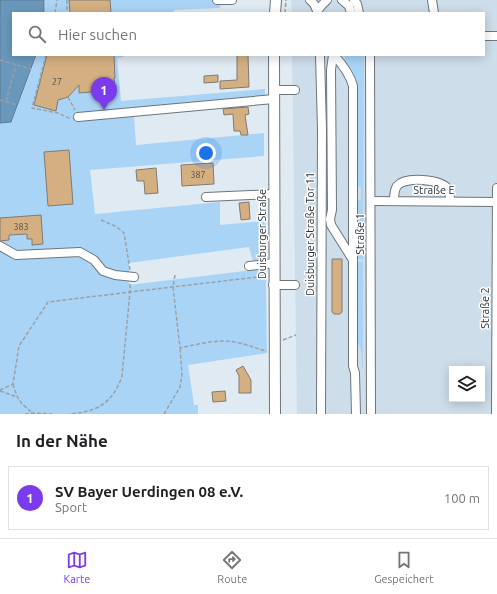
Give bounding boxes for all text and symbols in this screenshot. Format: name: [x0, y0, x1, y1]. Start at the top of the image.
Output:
search box: [12, 12, 485, 56]
icon: search: [26, 23, 48, 45]
text: Hier suchen: [58, 26, 137, 43]
house number: 27: [52, 77, 62, 87]
pin: 1: [91, 77, 117, 110]
your location: [196, 143, 216, 163]
house number: 387: [190, 170, 206, 180]
street label: Duisburger Straße Tor 11: [304, 172, 316, 296]
street label: Straße E: [413, 184, 455, 196]
street label: Duisburger Straße: [256, 189, 268, 279]
street label: Straße 1: [354, 213, 366, 255]
house number: 383: [13, 222, 29, 232]
street label: Straße 2: [479, 287, 491, 329]
map controls: [449, 366, 485, 402]
button: layers: [449, 366, 485, 402]
text: In der Nähe: [16, 431, 108, 450]
text: SV Bayer Uerdingen 08 e.V.: [55, 483, 243, 500]
text: 1: [26, 491, 34, 505]
text: 100 m: [444, 491, 480, 505]
text: Sport: [55, 500, 87, 514]
tab: Karte: [63, 549, 90, 585]
tab: Route: [217, 549, 247, 585]
tab: Gespeichert: [374, 549, 434, 585]

